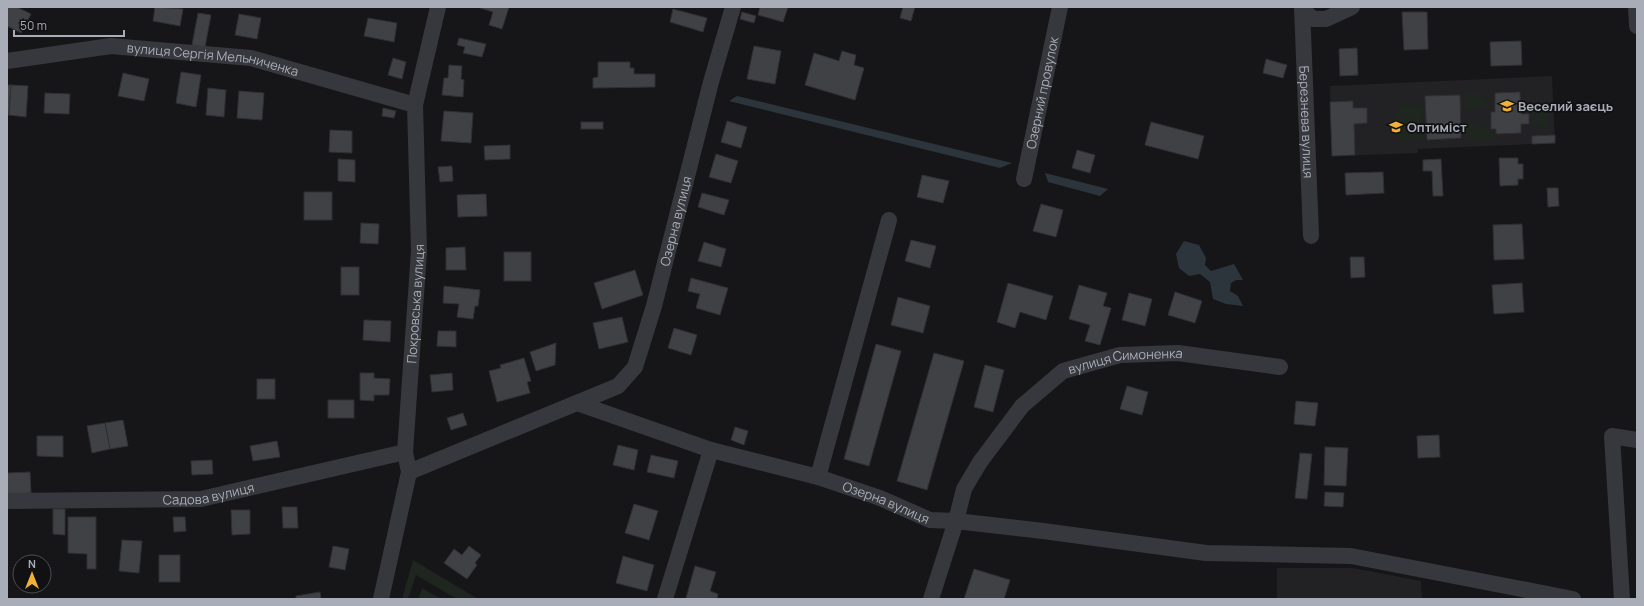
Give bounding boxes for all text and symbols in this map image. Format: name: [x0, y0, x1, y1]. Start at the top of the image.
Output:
scale bar: [14, 12, 124, 38]
text: 50 m: [20, 17, 47, 34]
street label: Озерний провулок: [1022, 35, 1063, 151]
street label: вулиця Сергія Мельниченка: [126, 38, 301, 80]
street label: Березнева вулиця: [1295, 65, 1318, 179]
place label: Веселий заєць: [1518, 97, 1613, 115]
school or university icon: Веселий заєць: [1499, 98, 1515, 114]
place label: Оптиміст: [1407, 118, 1467, 136]
school or university icon: Оптиміст: [1388, 119, 1404, 135]
street label: Озерна вулиця: [656, 174, 696, 268]
street label: Покровська вулиця: [402, 244, 428, 364]
street label: вулиця Симоненка: [1066, 344, 1184, 378]
street label: Озерна вулиця: [840, 477, 932, 528]
street label: Садова вулиця: [163, 478, 256, 508]
north arrow: [12, 554, 52, 594]
text: N: [28, 556, 36, 571]

